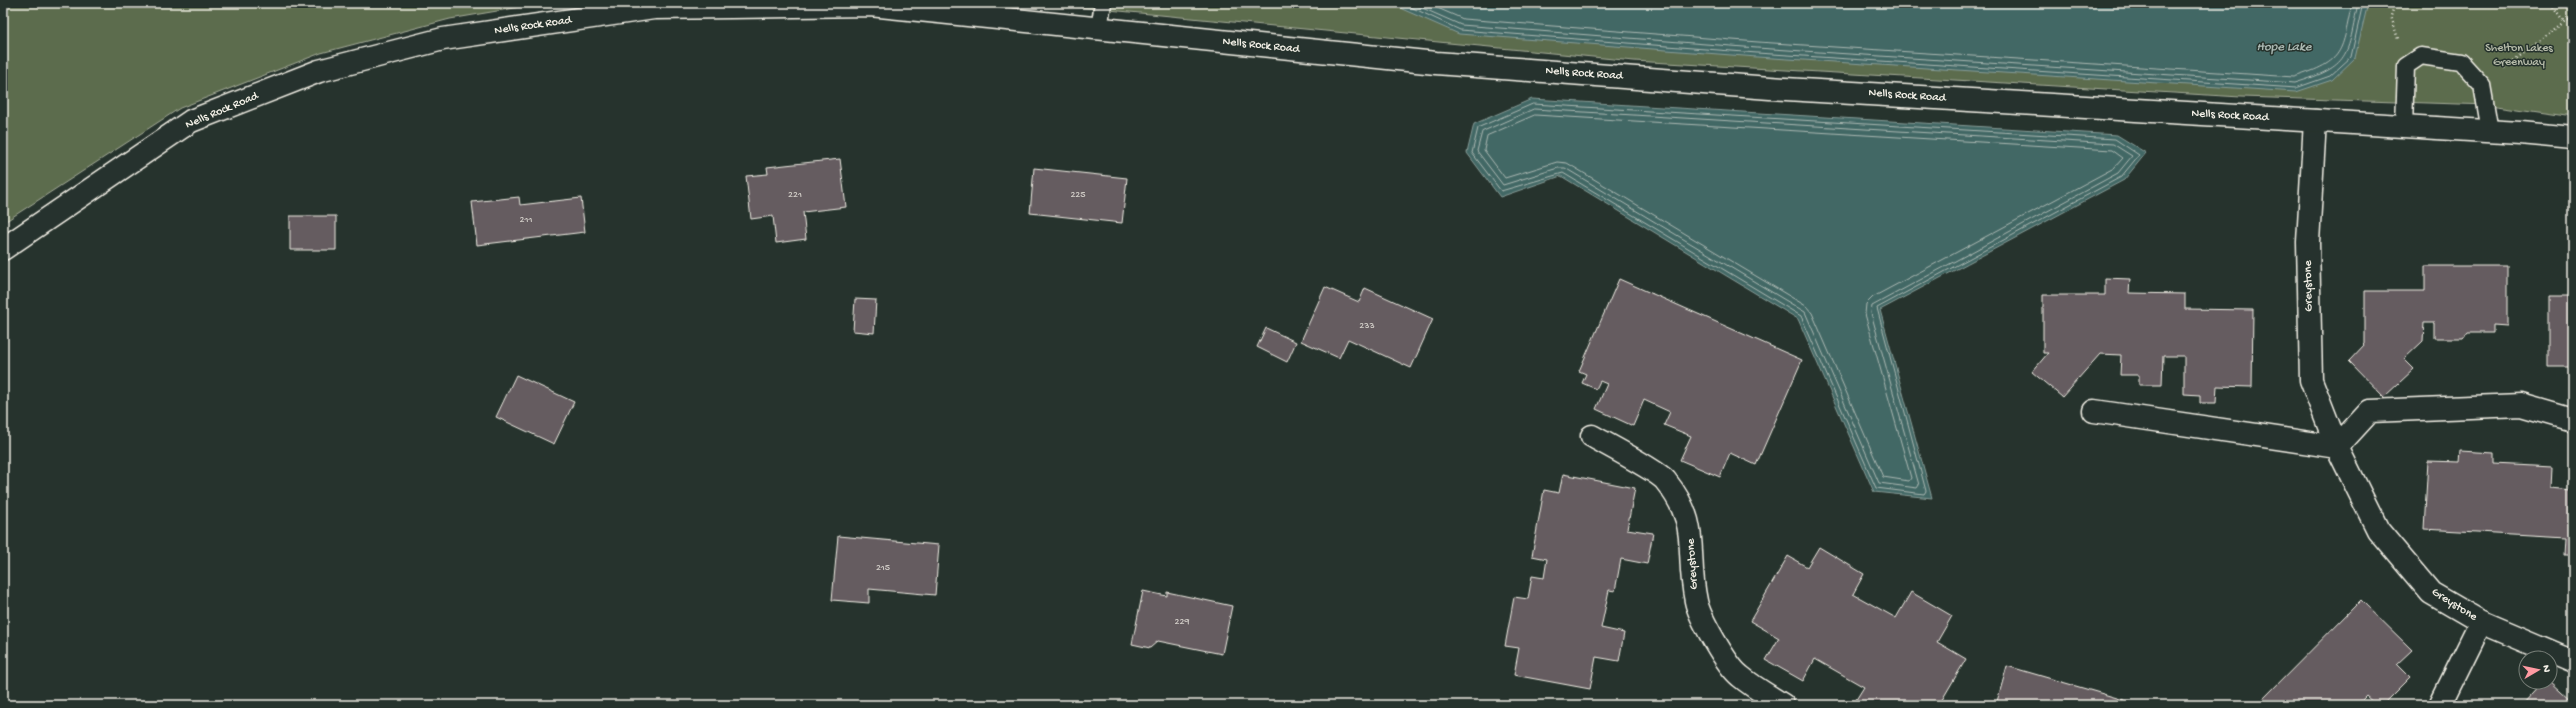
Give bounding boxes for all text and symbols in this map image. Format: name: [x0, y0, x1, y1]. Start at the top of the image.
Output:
street label: Nells Rock Road: [494, 14, 573, 38]
street label: Nells Rock Road: [1222, 35, 1301, 57]
water label: Hope Lake: [2257, 40, 2313, 55]
park label: Shelton Lakes Greenway: [2485, 42, 2553, 70]
street label: Nells Rock Road: [1545, 64, 1624, 84]
street label: Nells Rock Road: [1868, 86, 1947, 106]
street label: Nells Rock Road: [184, 89, 261, 133]
street label: Nells Rock Road: [2191, 107, 2270, 125]
house number: 221: [788, 189, 802, 201]
house number: 225: [1070, 189, 1086, 201]
house number: 211: [520, 214, 532, 226]
street label: Greystone: [2302, 259, 2316, 312]
house number: 233: [1359, 320, 1375, 332]
street label: Greystone: [1684, 537, 1702, 590]
house number: 215: [876, 562, 890, 574]
street label: Greystone: [2429, 585, 2480, 625]
house number: 229: [1175, 616, 1189, 628]
north arrow: [2518, 650, 2558, 690]
text: N: [2539, 664, 2552, 673]

